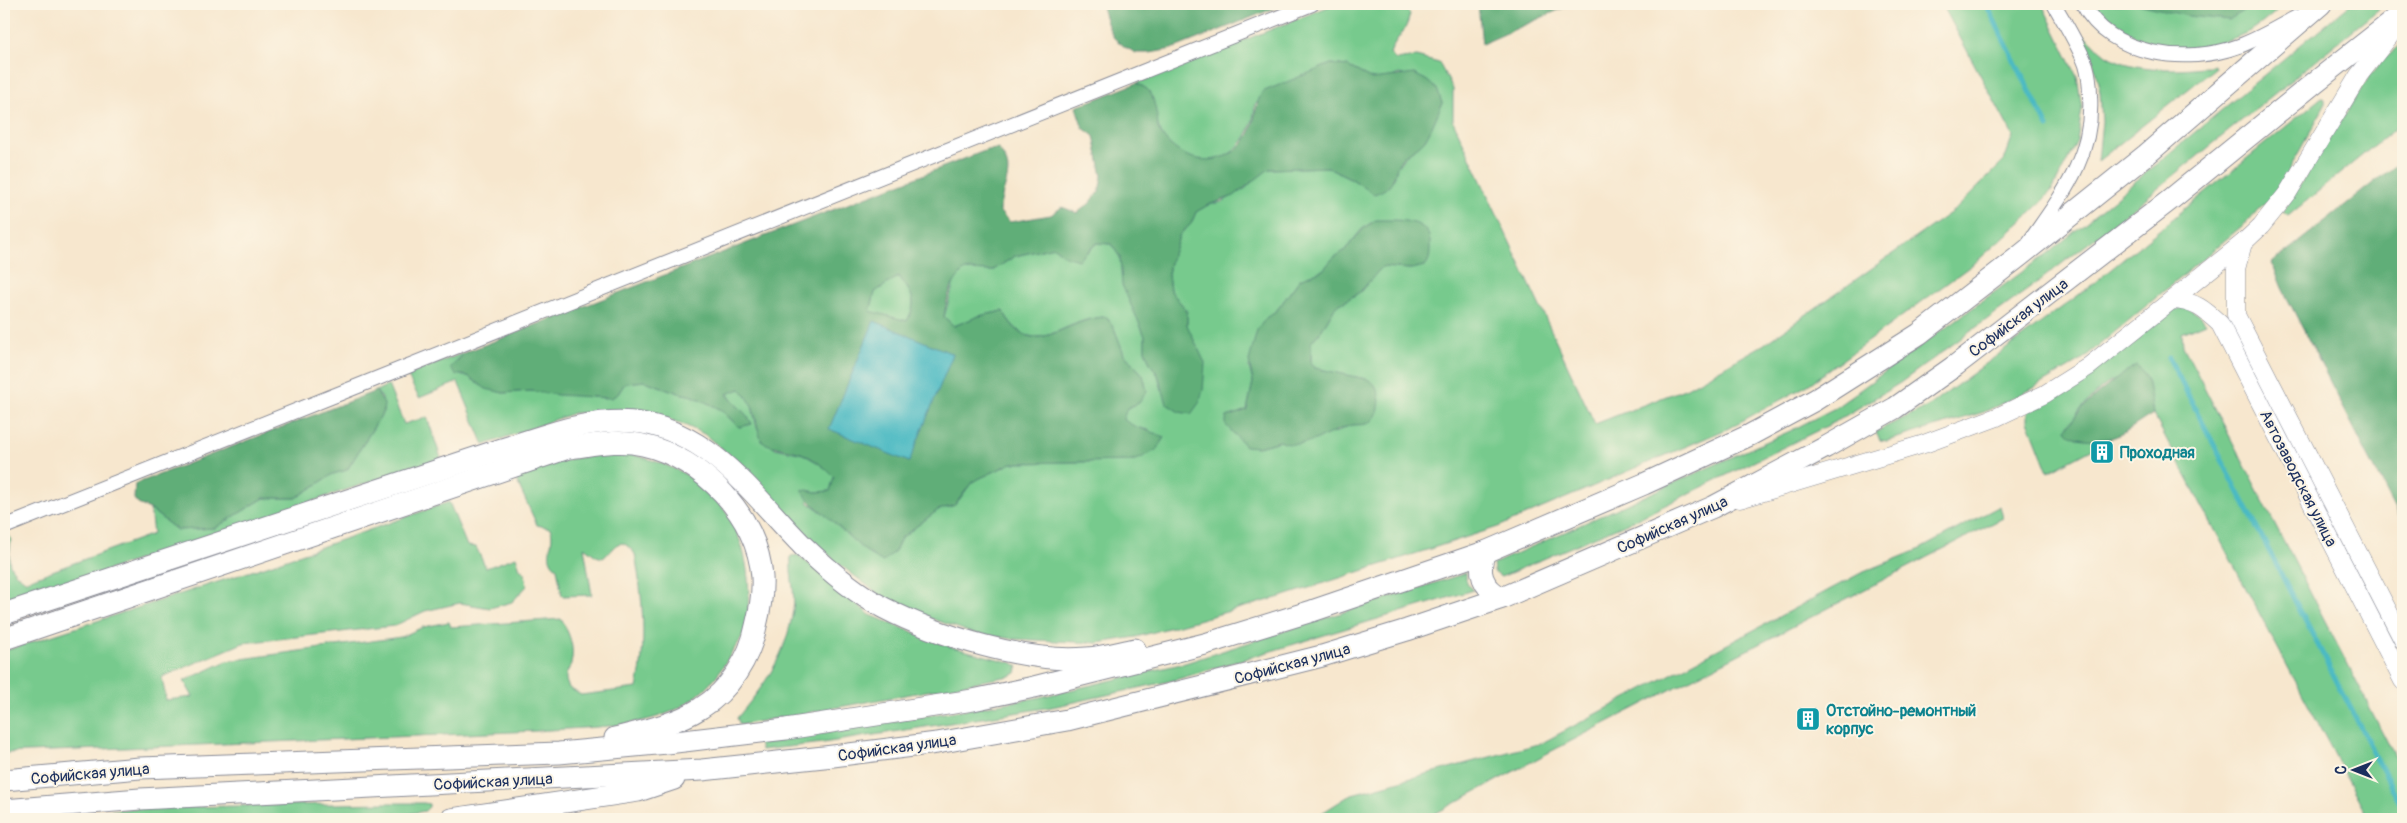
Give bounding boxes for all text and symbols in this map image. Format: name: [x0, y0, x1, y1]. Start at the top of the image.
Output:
street label: Софийская улица: [1965, 274, 2072, 362]
street label: Автозаводская улица: [2255, 407, 2341, 550]
building icon: Проходная: [2089, 439, 2115, 465]
place label: Проходная: [2120, 443, 2195, 463]
street label: Софийская улица: [1614, 492, 1731, 558]
street label: Софийская улица: [1232, 639, 1352, 689]
place label: Отстойно-ремонтный корпус: [1826, 701, 1977, 739]
building icon: Отстойно-ремонтный корпус: [1795, 706, 1821, 732]
street label: Софийская улица: [837, 730, 958, 766]
north arrow: [2330, 746, 2380, 796]
street label: Софийская улица: [30, 759, 150, 789]
text: С: [2333, 765, 2350, 774]
street label: Софийская улица: [433, 769, 553, 795]

